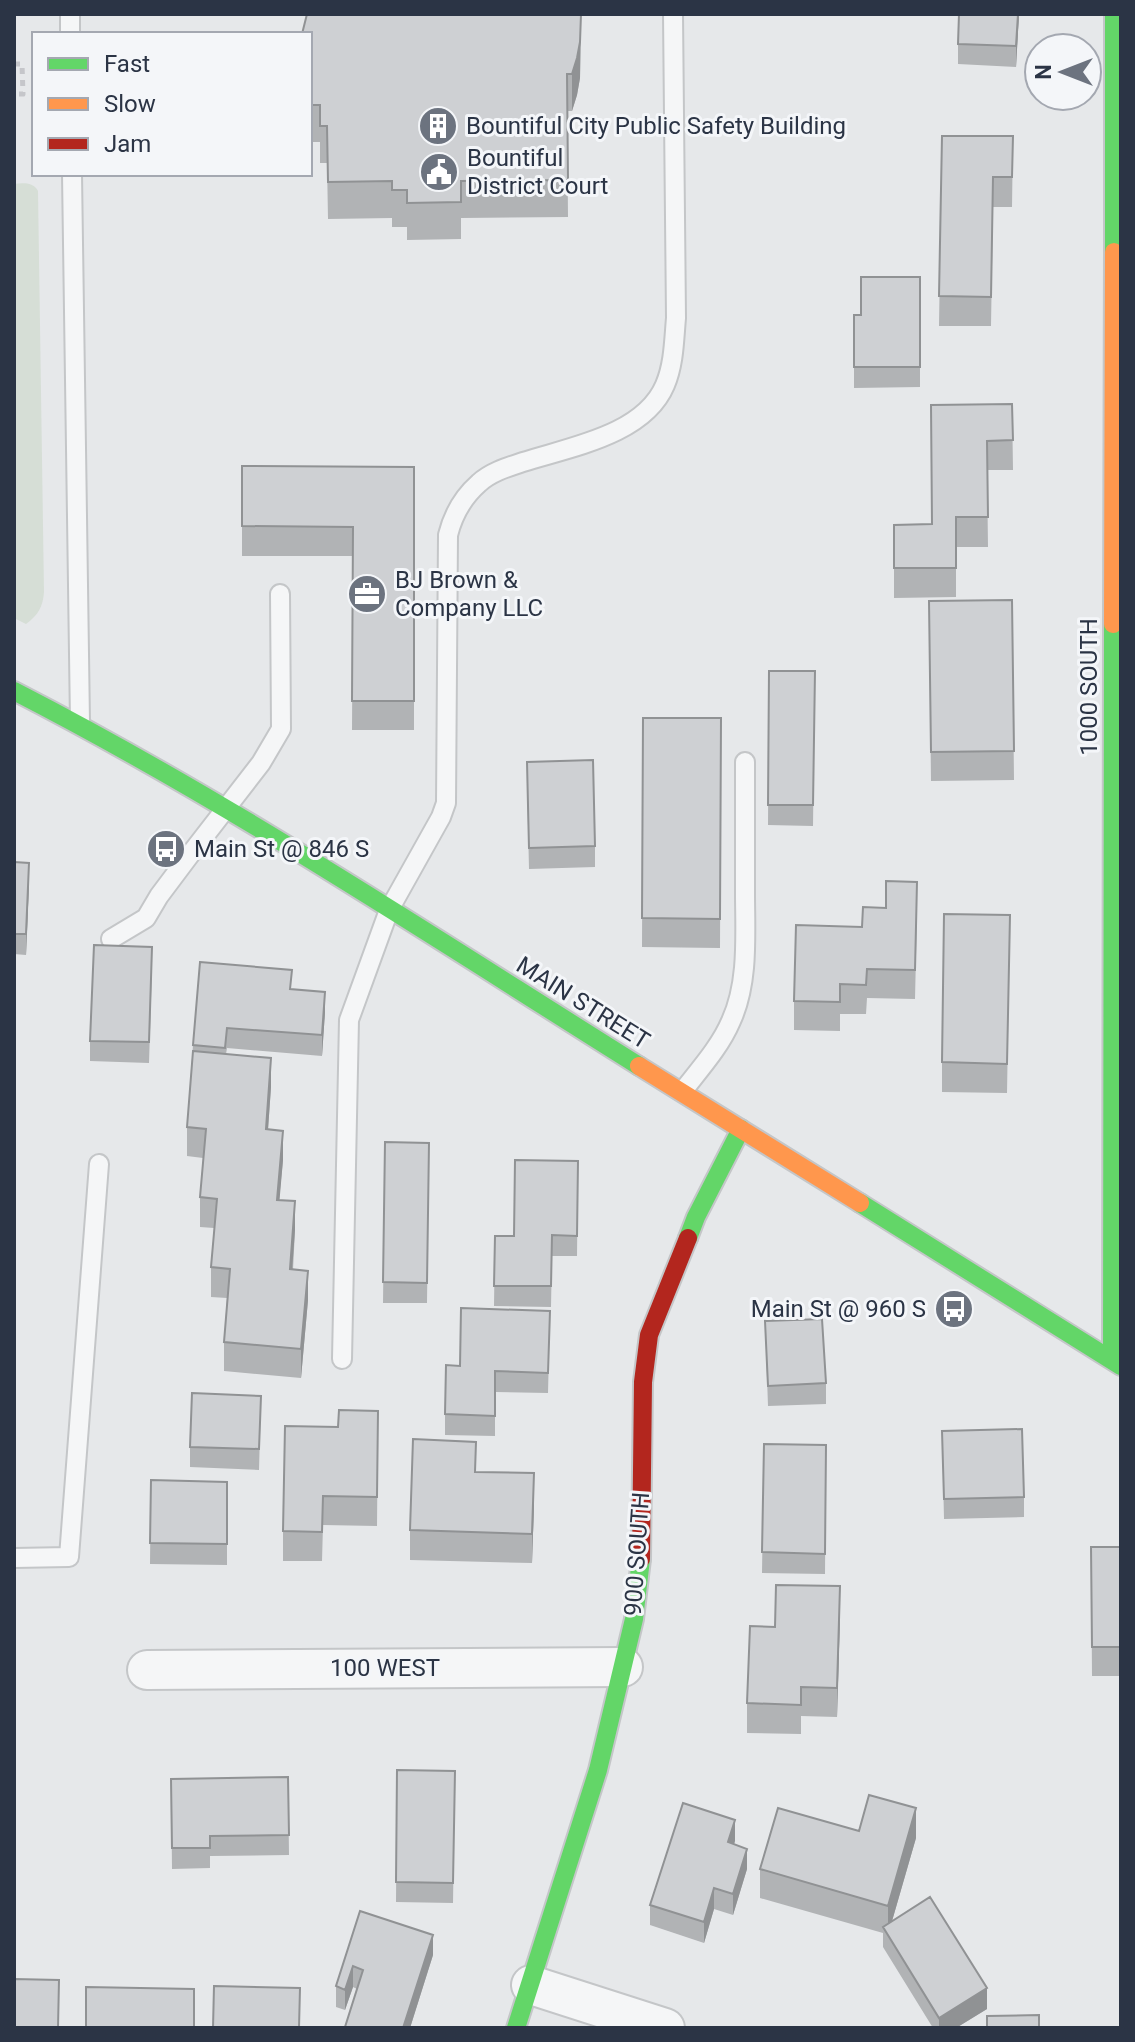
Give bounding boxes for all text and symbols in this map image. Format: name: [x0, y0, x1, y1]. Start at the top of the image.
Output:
legend: [32, 32, 312, 176]
north arrow: [1023, 32, 1103, 112]
text: Fast: [104, 50, 150, 78]
text: N: [1031, 64, 1056, 80]
text: Slow: [104, 90, 156, 118]
building icon: Bountiful City Public Safety Building: [417, 105, 459, 147]
place label: Bountiful City Public Safety Building: [466, 112, 846, 140]
text: Jam: [104, 130, 151, 158]
place label: Bountiful District Court: [467, 144, 608, 200]
public building icon: Bountiful District Court: [418, 151, 460, 193]
place label: BJ Brown & Company LLC: [395, 566, 543, 622]
office icon: BJ Brown & Company LLC: [346, 573, 388, 615]
street label: 1000 SOUTH: [1075, 618, 1103, 756]
bus stop icon: Main St @ 846 S: [145, 828, 187, 870]
place label: Main St @ 846 S: [194, 835, 369, 863]
street label: MAIN STREET: [511, 951, 655, 1055]
bus stop icon: Main St @ 960 S: [933, 1288, 975, 1330]
place label: Main St @ 960 S: [751, 1295, 926, 1323]
street label: 900 SOUTH: [619, 1491, 655, 1617]
street label: 100 WEST: [330, 1654, 440, 1682]

